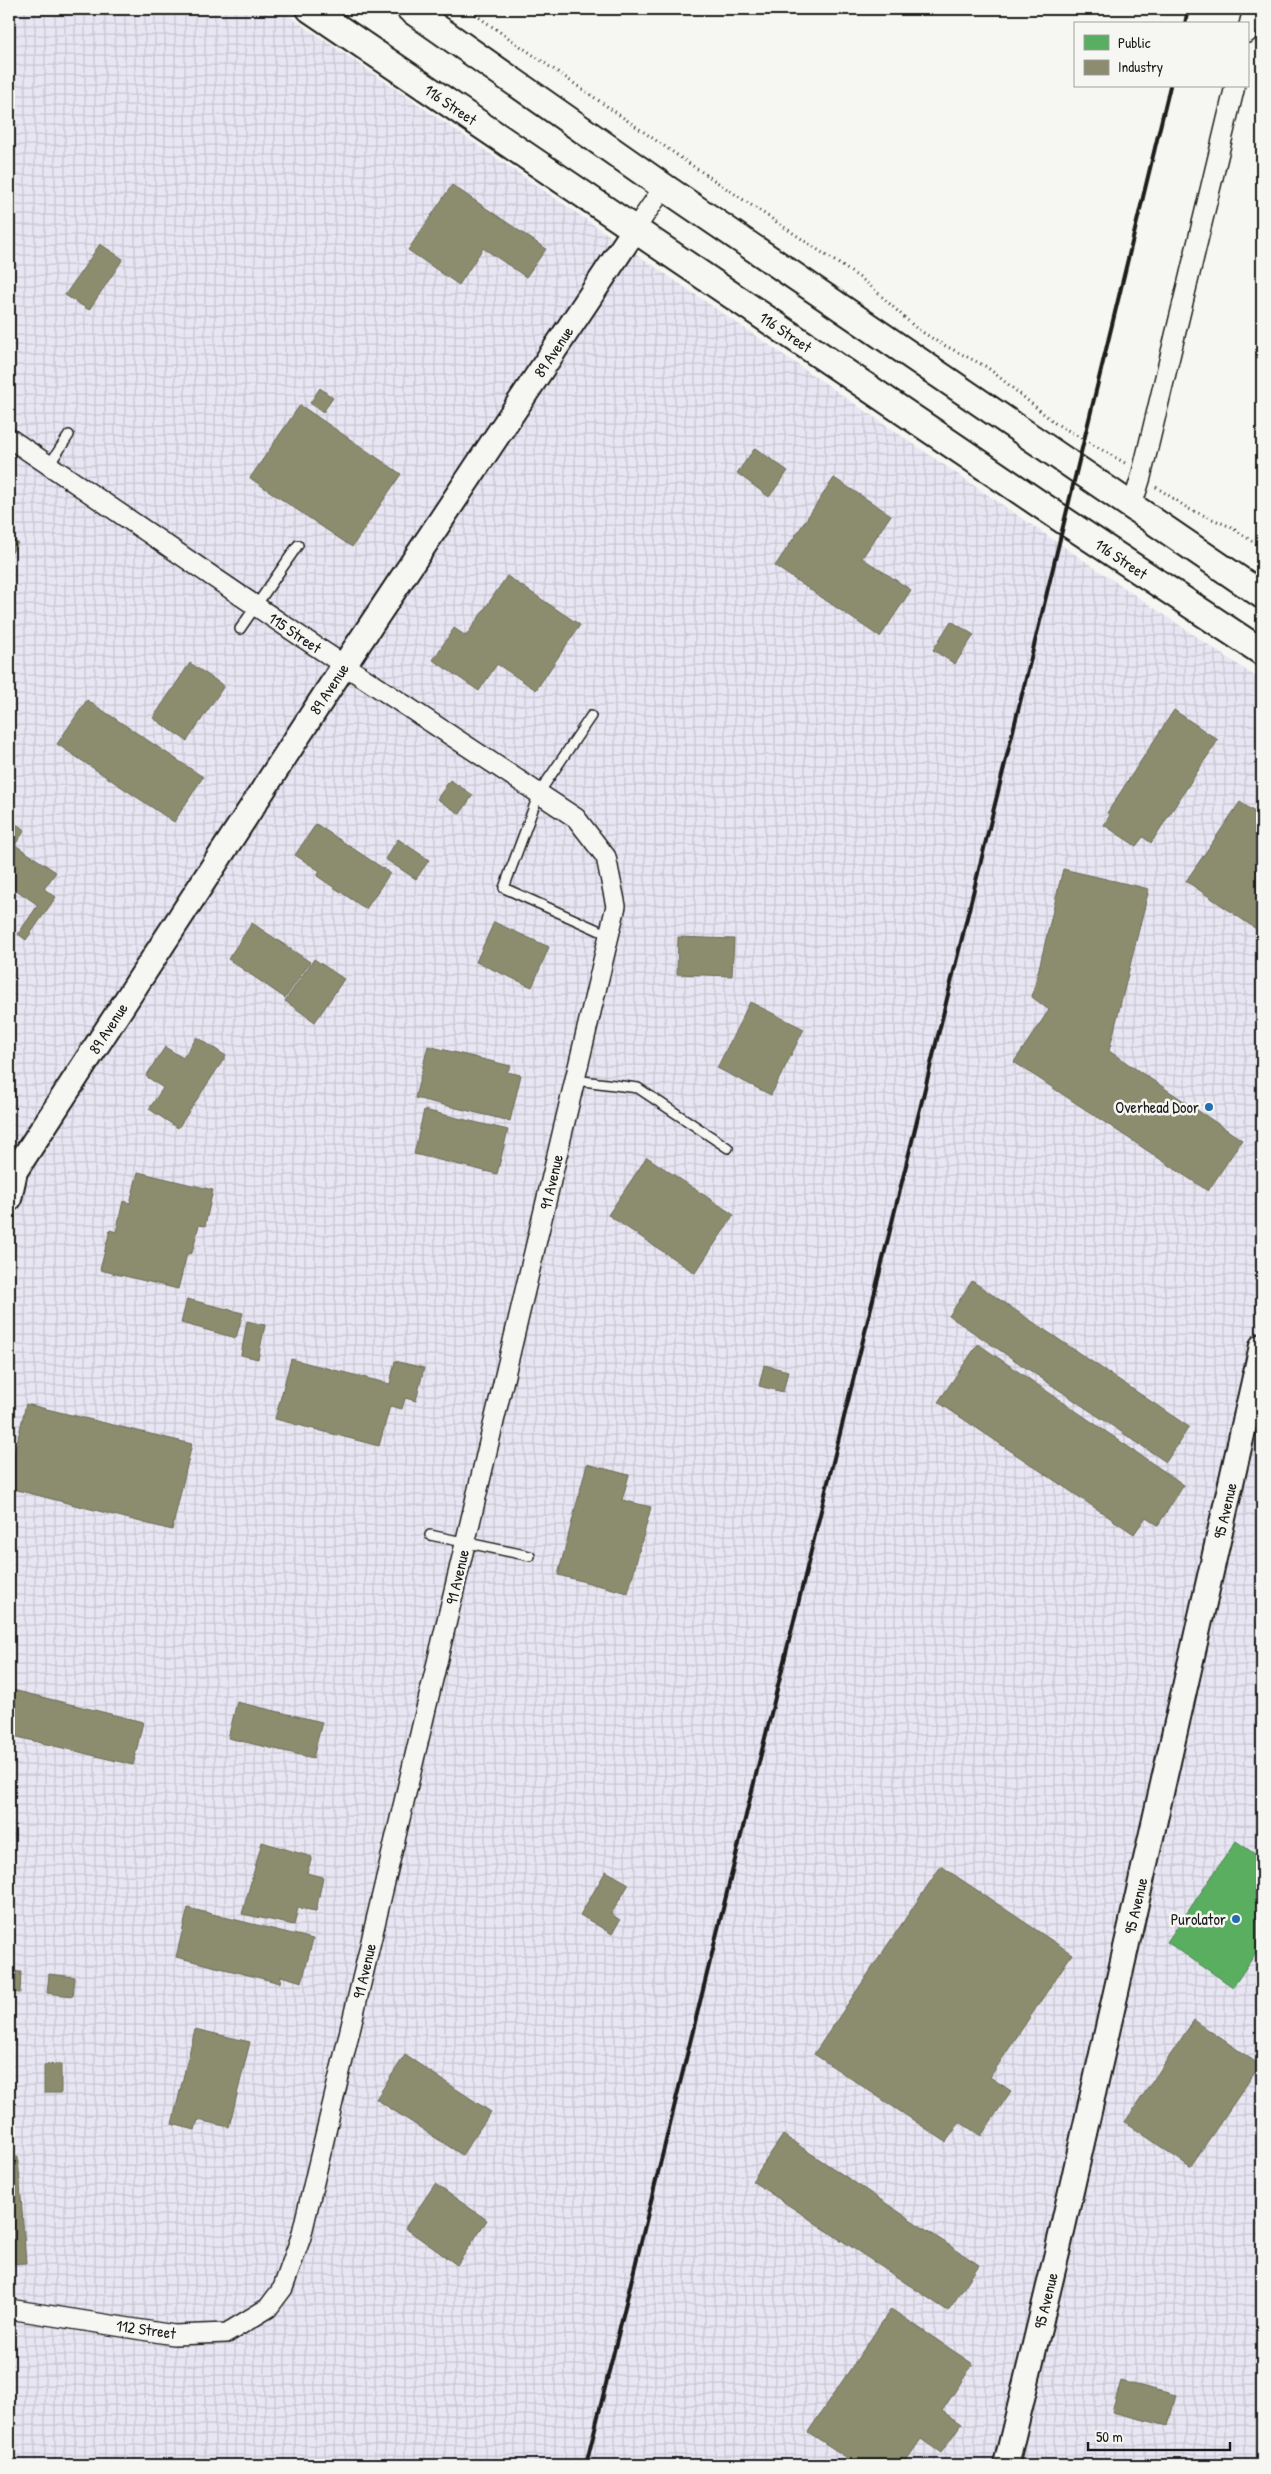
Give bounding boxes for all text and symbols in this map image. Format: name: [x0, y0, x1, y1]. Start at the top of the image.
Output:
legend: [1074, 22, 1248, 88]
text: Public: [1118, 32, 1151, 53]
text: Industry: [1118, 56, 1163, 77]
street label: 116 Street: [420, 79, 482, 130]
street label: 116 Street: [755, 306, 817, 358]
street label: 89 Avenue: [528, 321, 579, 381]
street label: 116 Street: [1091, 533, 1152, 584]
street label: 115 Street: [264, 607, 326, 658]
street label: 89 Avenue: [304, 658, 354, 719]
street label: 89 Avenue: [83, 998, 133, 1058]
place label: Overhead Door: [1115, 1096, 1199, 1118]
marker: Overhead Door: [1203, 1101, 1215, 1113]
street label: 91 Avenue: [534, 1152, 568, 1212]
street label: 95 Avenue: [1208, 1480, 1242, 1541]
street label: 91 Avenue: [440, 1547, 474, 1607]
street label: 95 Avenue: [1118, 1875, 1153, 1936]
place label: Purolator: [1171, 1908, 1226, 1930]
marker: Purolator: [1230, 1913, 1242, 1925]
street label: 91 Avenue: [347, 1941, 381, 2001]
street label: 95 Avenue: [1028, 2270, 1063, 2331]
street label: 112 Street: [115, 2314, 178, 2344]
scale bar: [1088, 2419, 1231, 2451]
text: 50 m: [1096, 2426, 1123, 2447]

